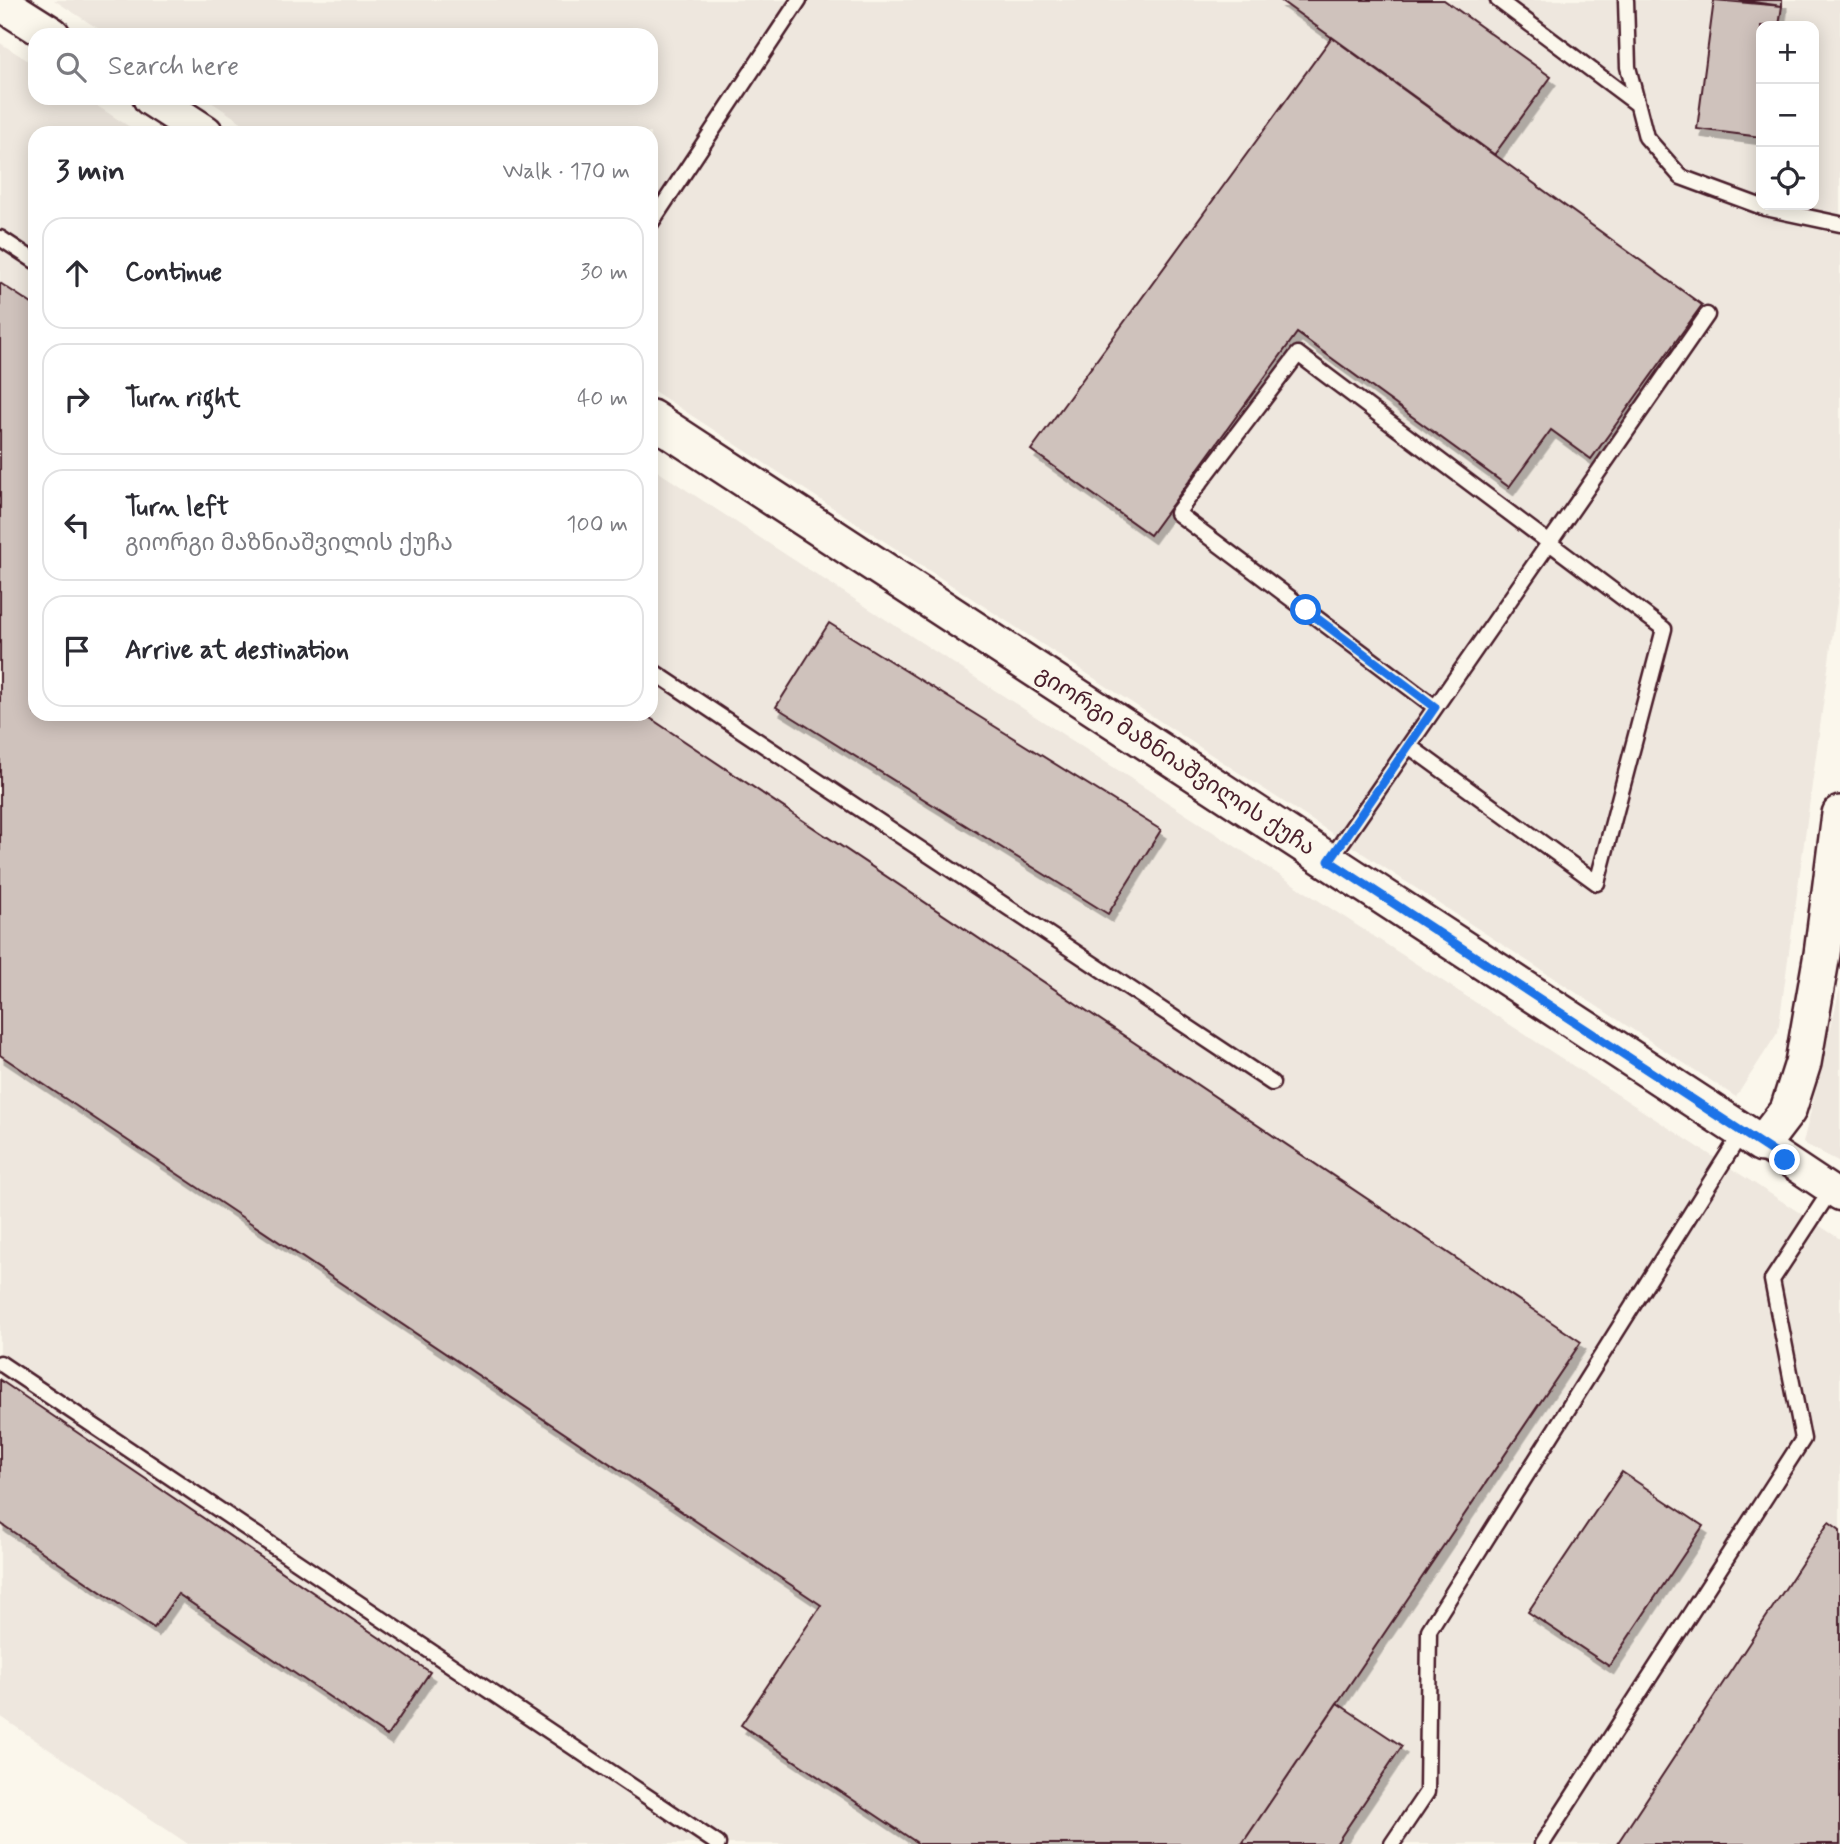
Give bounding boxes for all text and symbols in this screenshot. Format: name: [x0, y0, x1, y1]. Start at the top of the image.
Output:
map controls: [1756, 21, 1819, 210]
button: +: [1756, 21, 1819, 84]
search box: [28, 28, 658, 105]
icon: search: [52, 48, 90, 86]
text: Search here: [108, 50, 239, 84]
button: −: [1756, 84, 1819, 147]
button: locate: [1756, 147, 1819, 210]
text: 3 min: [56, 152, 125, 191]
text: Walk · 170 m: [502, 157, 630, 187]
icon: ahead: [58, 254, 96, 292]
text: Continue: [125, 256, 222, 290]
text: 30 m: [580, 258, 628, 288]
icon: right: [58, 380, 96, 418]
text: Turn right: [125, 382, 241, 416]
text: 40 m: [577, 384, 628, 414]
text: Turn left: [125, 491, 229, 525]
icon: left: [58, 506, 96, 544]
text: 100 m: [566, 510, 628, 540]
text: გიორგი მაზნიაშვილის ქუჩა: [125, 529, 453, 559]
route start: [1290, 594, 1321, 625]
icon: arrive: [58, 632, 96, 670]
text: Arrive at destination: [125, 634, 349, 668]
street label: გიორგი მაზნიაშვილის ქუჩა: [1029, 660, 1321, 864]
route end: [1769, 1144, 1800, 1175]

